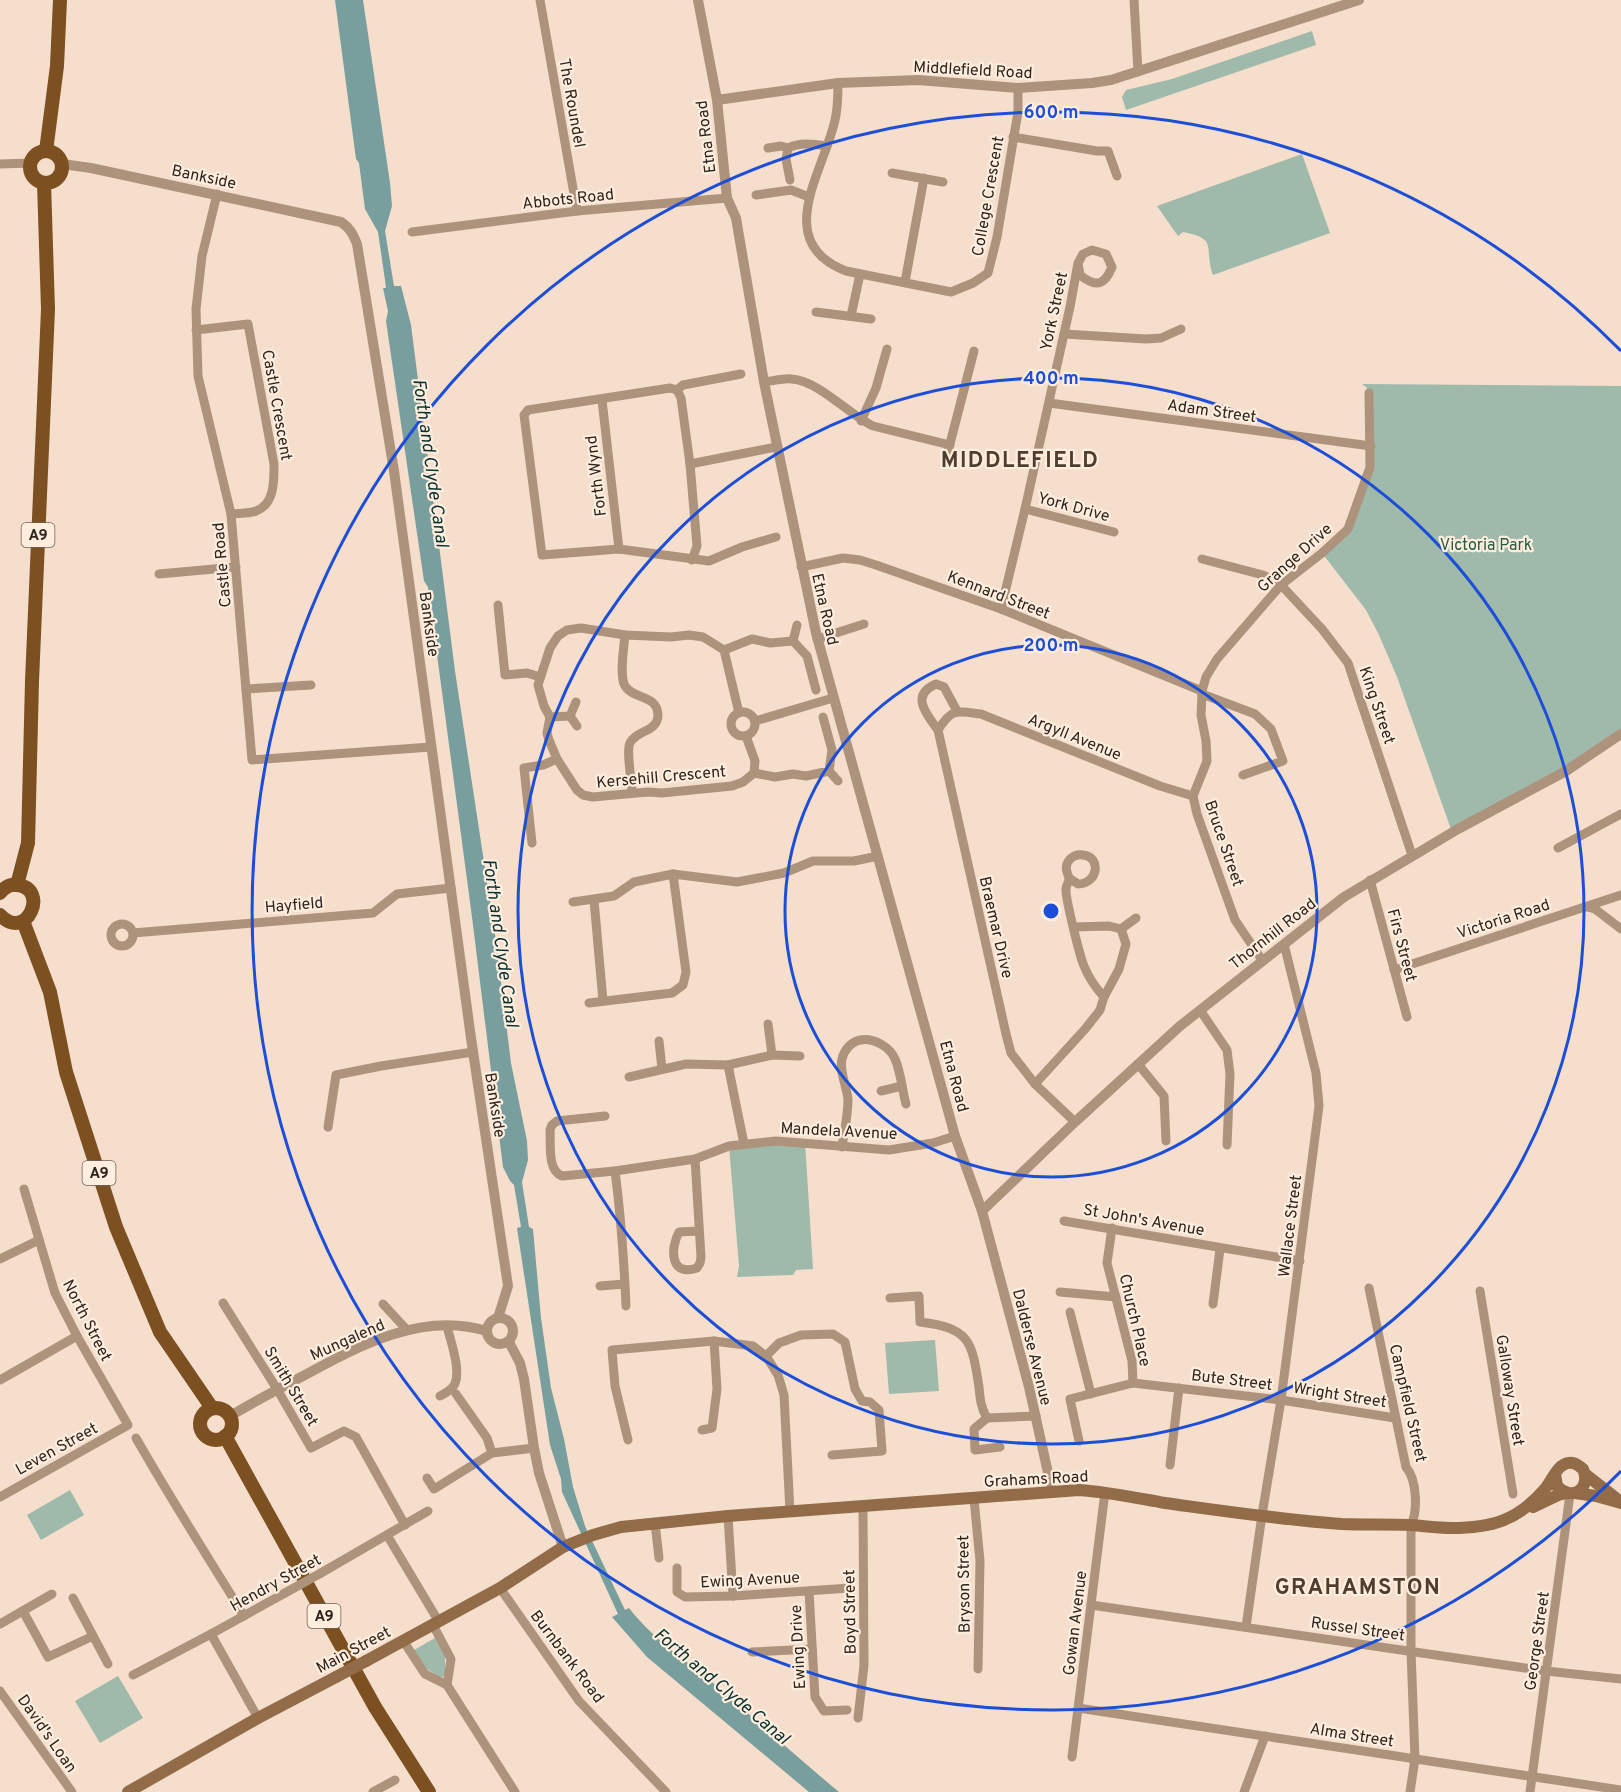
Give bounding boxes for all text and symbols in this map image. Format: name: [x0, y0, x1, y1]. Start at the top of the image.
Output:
street label: The Roundel: [553, 57, 589, 150]
street label: Middlefield Road: [913, 58, 1033, 84]
street label: Etna Road: [693, 99, 721, 174]
text: 600 m: [1023, 102, 1079, 125]
street label: College Crescent: [969, 135, 1009, 258]
street label: Bankside: [169, 161, 238, 195]
street label: Abbots Road: [521, 185, 615, 215]
street label: York Street: [1037, 270, 1073, 353]
street label: Castle Crescent: [256, 348, 296, 462]
text: 400 m: [1023, 368, 1079, 391]
water label: Forth and Clyde Canal: [406, 378, 453, 550]
street label: Adam Street: [1166, 396, 1258, 428]
street label: Forth Wynd: [582, 434, 612, 517]
district label: MIDDLEFIELD: [941, 448, 1099, 475]
street label: York Drive: [1035, 489, 1112, 527]
street label: Grange Drive: [1254, 520, 1337, 597]
street label: Castle Road: [209, 521, 237, 608]
road number: A9: [22, 523, 54, 547]
park label: Victoria Park: [1440, 536, 1532, 556]
street label: Kennard Street: [944, 567, 1053, 625]
street label: Etna Road: [806, 572, 842, 647]
street label: Bankside: [414, 590, 442, 658]
text: 200 m: [1023, 635, 1079, 658]
street label: King Street: [1354, 664, 1399, 747]
street label: Argyll Avenue: [1024, 710, 1124, 766]
street label: Kersehill Crescent: [596, 762, 727, 794]
street label: Bruce Street: [1199, 798, 1247, 889]
water label: Forth and Clyde Canal: [476, 858, 523, 1030]
street label: Braemar Drive: [974, 875, 1016, 980]
street label: Hayfield: [264, 893, 324, 919]
street label: Thornhill Road: [1226, 894, 1321, 975]
street label: Victoria Road: [1455, 895, 1553, 944]
centre of rings: [1041, 901, 1061, 921]
street label: Firs Street: [1382, 907, 1420, 984]
street label: Etna Road: [934, 1039, 972, 1114]
street label: Bankside: [479, 1071, 509, 1139]
street label: Mandela Avenue: [780, 1119, 898, 1145]
road number: A9: [82, 1161, 116, 1185]
street label: Wallace Street: [1275, 1174, 1307, 1279]
street label: St John's Avenue: [1082, 1200, 1206, 1241]
street label: Church Place: [1114, 1272, 1154, 1369]
street label: North Street: [57, 1277, 115, 1365]
street label: Dalderse Avenue: [1007, 1287, 1055, 1408]
street label: Mungalend: [307, 1315, 388, 1366]
street label: Galloway Street: [1490, 1333, 1528, 1447]
street label: Campfield Street: [1384, 1342, 1430, 1464]
street label: Smith Street: [259, 1343, 322, 1431]
street label: Bute Street: [1190, 1366, 1274, 1396]
street label: Wright Street: [1291, 1379, 1388, 1413]
street label: Leven Street: [12, 1419, 102, 1481]
street label: Grahams Road: [983, 1467, 1089, 1493]
street label: Bryson Street: [954, 1535, 976, 1633]
street label: Hendry Street: [227, 1551, 325, 1617]
street label: Ewing Avenue: [700, 1568, 800, 1594]
street label: Boyd Street: [840, 1569, 862, 1654]
street label: Gowan Avenue: [1060, 1570, 1092, 1677]
district label: GRAHAMSTON: [1275, 1575, 1441, 1602]
street label: George Street: [1521, 1590, 1555, 1692]
road number: A9: [308, 1604, 340, 1628]
street label: Ewing Drive: [787, 1604, 811, 1690]
street label: Burnbank Road: [525, 1607, 608, 1708]
street label: Russel Street: [1309, 1613, 1406, 1646]
street label: Main Street: [313, 1623, 395, 1679]
water label: Forth and Clyde Canal: [649, 1624, 795, 1751]
street label: David's Loan: [12, 1691, 81, 1777]
street label: Alma Street: [1308, 1719, 1395, 1752]

